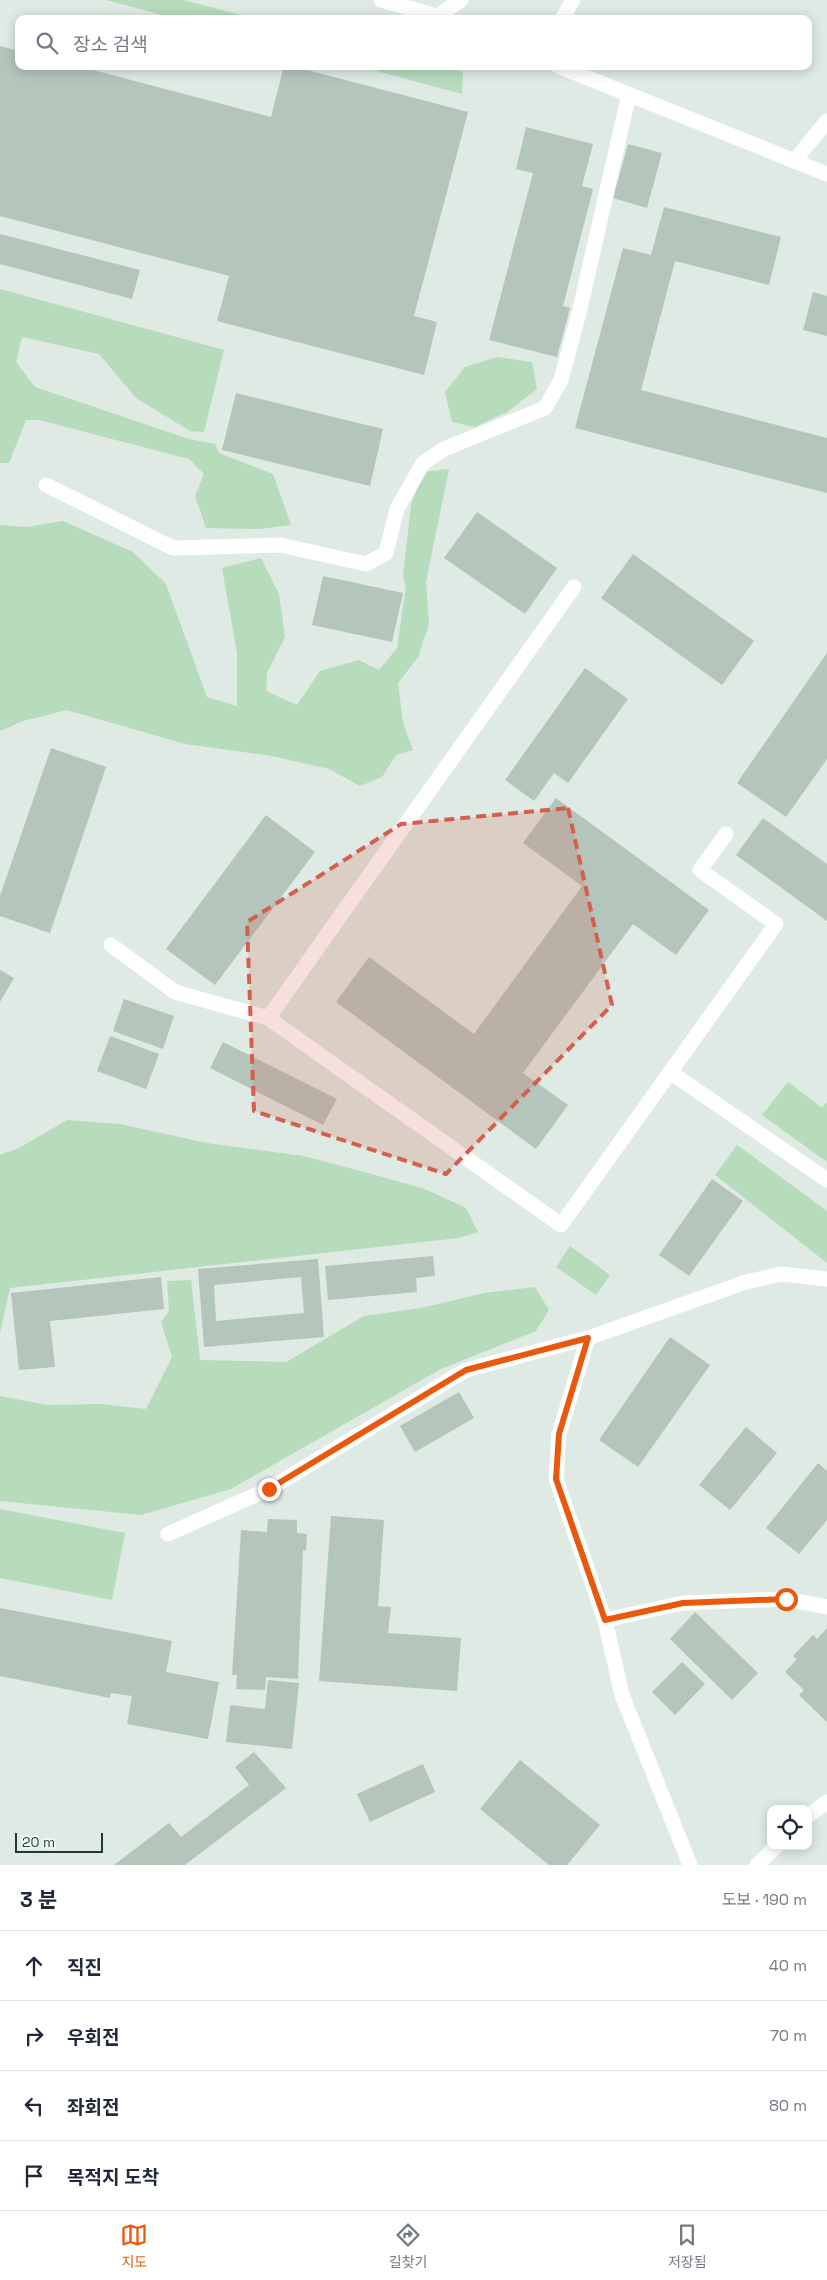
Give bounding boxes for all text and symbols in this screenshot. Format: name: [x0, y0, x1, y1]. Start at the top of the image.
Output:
search box: [15, 15, 812, 70]
icon: search: [33, 29, 61, 57]
text: 장소 검색: [73, 32, 148, 57]
route end: [258, 1478, 281, 1501]
route start: [775, 1588, 798, 1611]
map controls: [767, 1805, 812, 1850]
button: locate: [767, 1805, 812, 1850]
scale bar: [15, 1830, 102, 1853]
text: 20 m: [22, 1833, 55, 1851]
text: 3 분: [20, 1886, 57, 1913]
text: 도보 · 190 m: [722, 1889, 807, 1910]
icon: ahead: [20, 1952, 48, 1980]
text: 직진: [67, 1955, 102, 1980]
text: 40 m: [769, 1955, 807, 1976]
icon: right: [20, 2022, 48, 2050]
text: 우회전: [67, 2025, 119, 2050]
text: 70 m: [770, 2025, 807, 2046]
icon: left: [20, 2092, 48, 2120]
text: 좌회전: [67, 2095, 119, 2120]
text: 80 m: [769, 2095, 807, 2116]
icon: arrive: [20, 2162, 48, 2190]
text: 목적지 도착: [67, 2165, 159, 2190]
tab: 지도: [120, 2221, 148, 2271]
tab: 길찾기: [389, 2221, 427, 2271]
tab: 저장됨: [668, 2221, 707, 2271]

